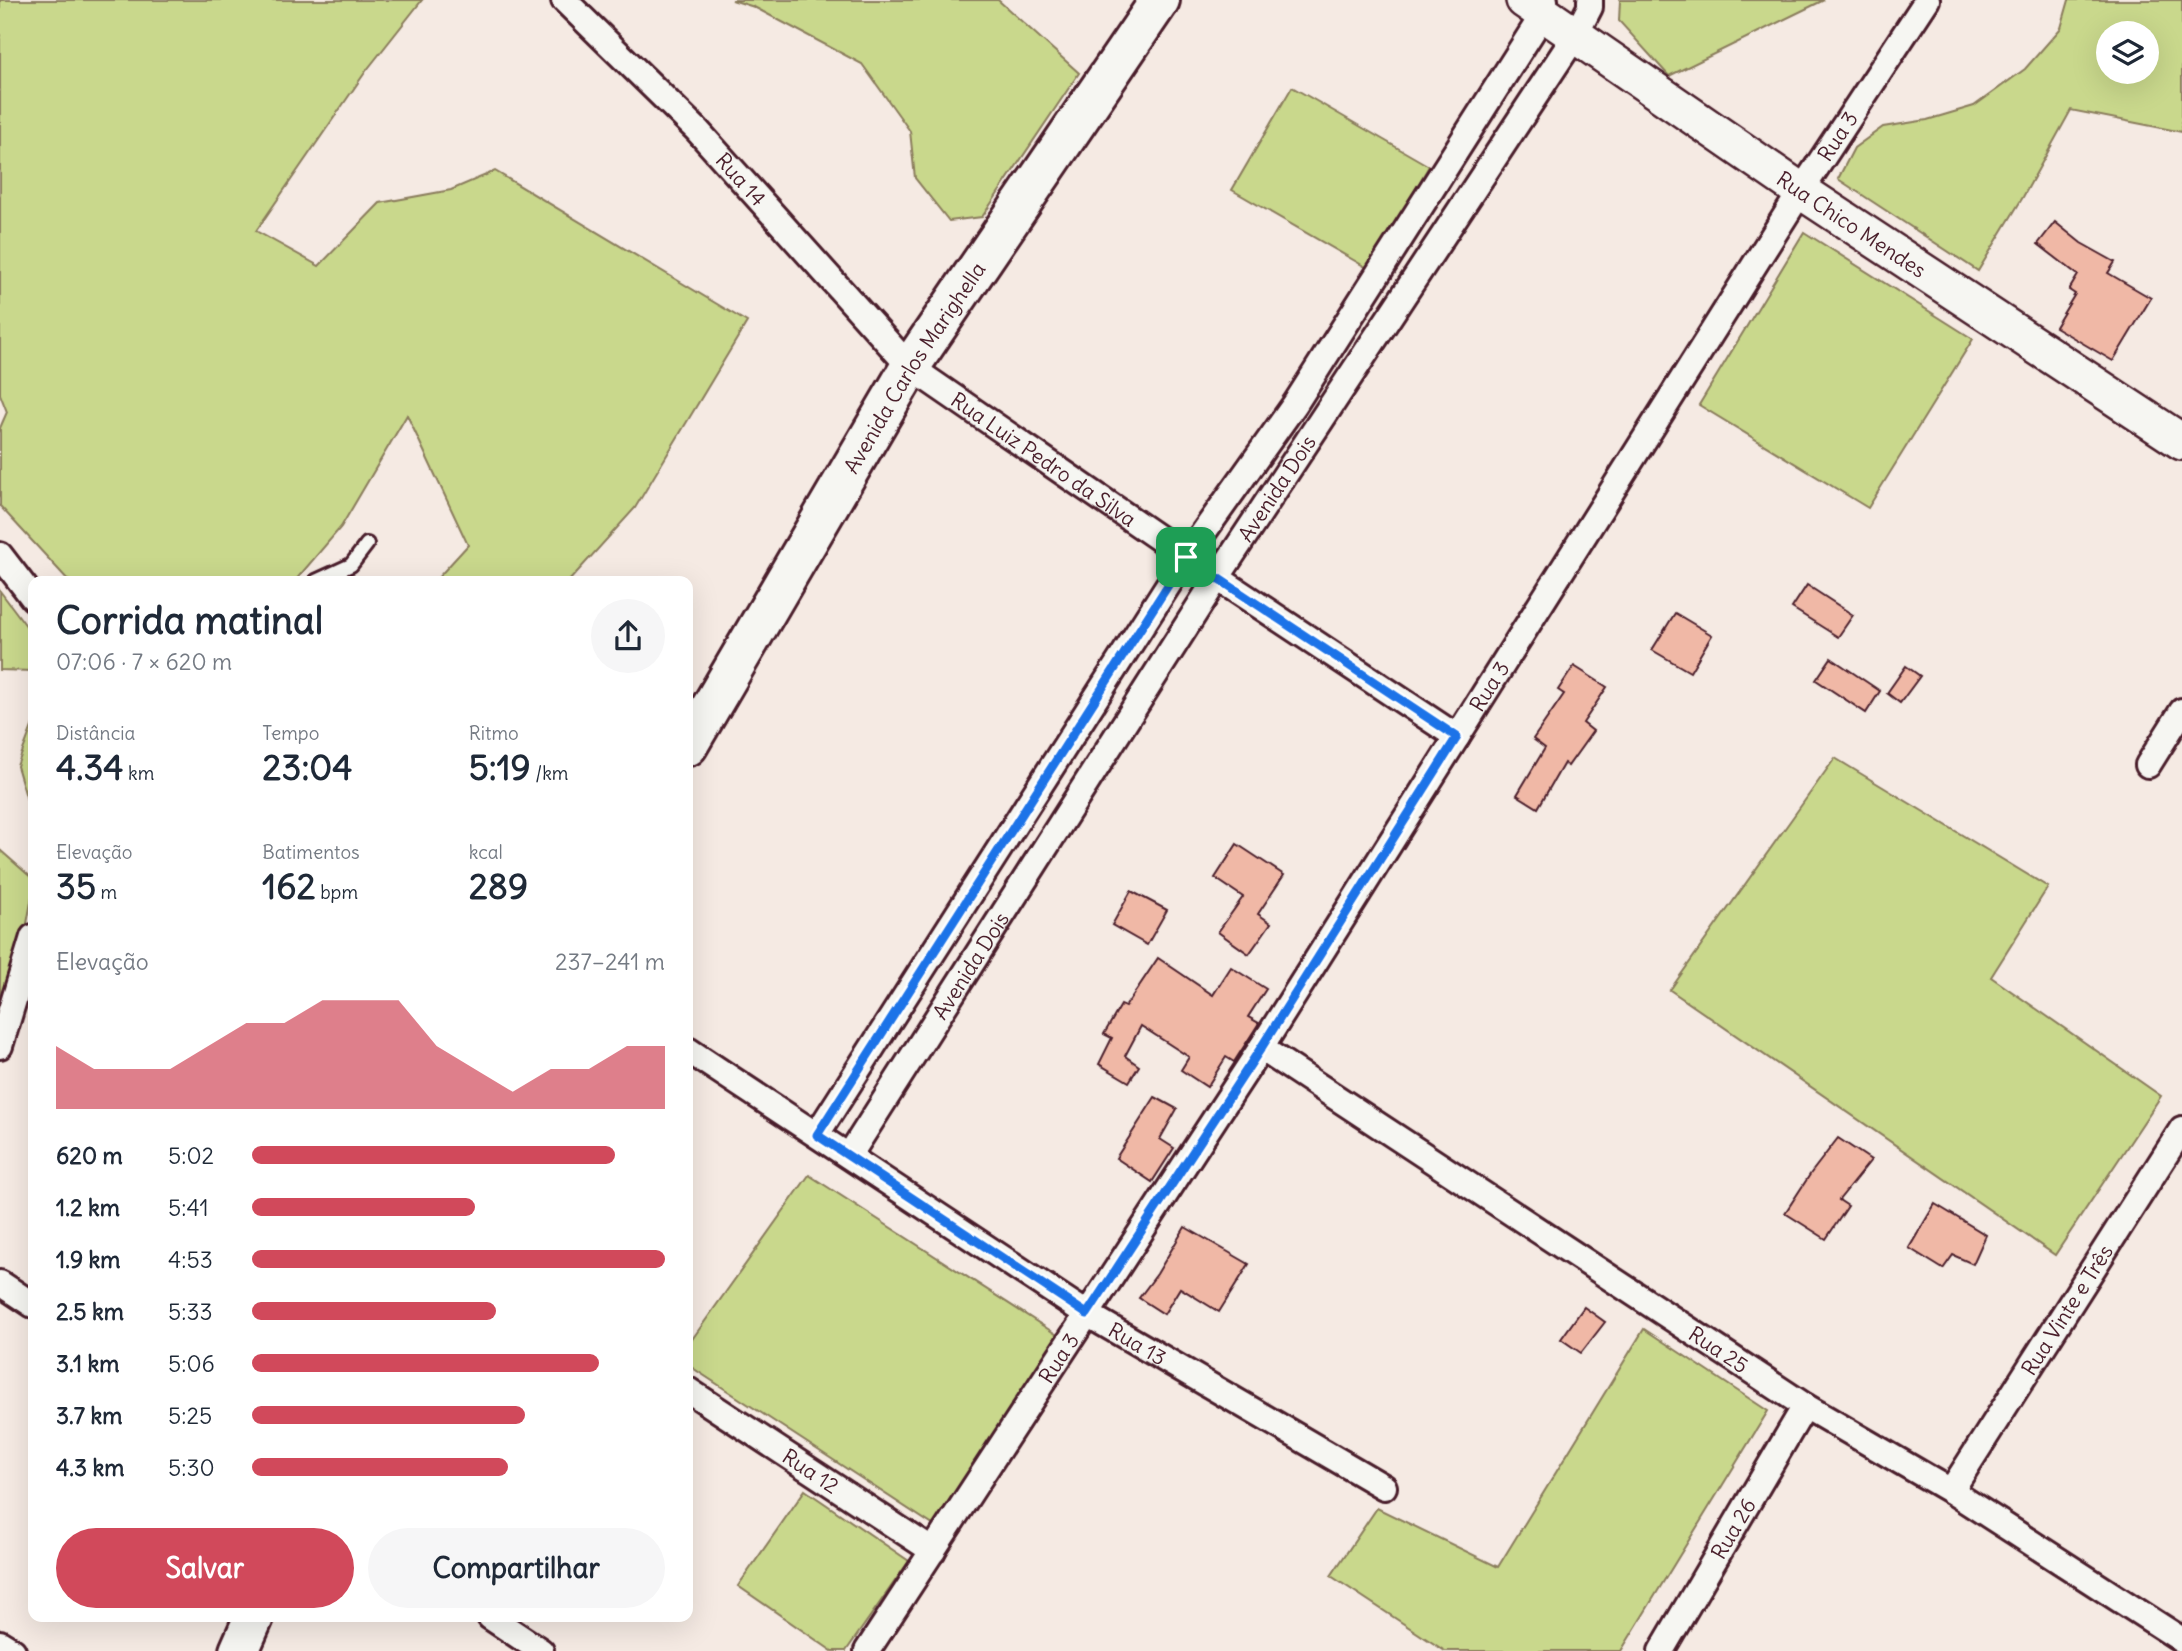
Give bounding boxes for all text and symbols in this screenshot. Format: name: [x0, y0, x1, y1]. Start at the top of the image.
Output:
map controls: [2096, 21, 2159, 84]
button: layers: [2096, 21, 2159, 84]
street label: Rua 3: [1811, 106, 1863, 166]
street label: Rua 14: [710, 147, 772, 212]
street label: Rua Chico Mendes: [1772, 165, 1932, 283]
street label: Avenida Carlos Marighella: [837, 257, 991, 478]
street label: Rua Luiz Pedro da Silva: [946, 386, 1142, 532]
street label: Avenida Dois: [1231, 430, 1321, 546]
pin: [1156, 527, 1216, 587]
icon: arrive: [1167, 538, 1205, 576]
text: Corrida matinal: [56, 597, 323, 644]
button: share: [591, 599, 665, 673]
text: 07:06 · 7 × 620 m: [56, 647, 232, 676]
street label: Rua 3: [1463, 656, 1515, 716]
text: Distância: [56, 721, 135, 745]
text: Tempo: [262, 721, 319, 745]
text: Ritmo: [469, 721, 519, 745]
text: 4.34: [56, 745, 124, 789]
text: 23:04: [262, 745, 353, 789]
text: 5:19: [469, 745, 531, 789]
text: km: [124, 761, 154, 785]
text: /km: [531, 761, 569, 785]
text: Elevação: [56, 840, 133, 864]
text: Batimentos: [262, 840, 360, 864]
text: kcal: [469, 840, 503, 864]
text: 35: [56, 864, 96, 908]
text: 162: [262, 864, 316, 908]
text: 289: [469, 864, 528, 908]
text: m: [96, 880, 117, 904]
text: bpm: [316, 880, 358, 904]
street label: Avenida Dois: [926, 907, 1015, 1024]
text: Elevação: [56, 947, 149, 976]
text: 237–241 m: [555, 947, 665, 976]
text: 620 m: [56, 1141, 123, 1170]
text: 5:02: [168, 1141, 214, 1170]
text: 1.2 km: [56, 1193, 120, 1222]
text: 5:41: [168, 1193, 209, 1222]
street label: Rua Vinte e Três: [2015, 1239, 2118, 1380]
text: 1.9 km: [56, 1245, 121, 1274]
text: 4:53: [168, 1245, 213, 1274]
text: 2.5 km: [56, 1297, 124, 1326]
text: 5:33: [168, 1297, 213, 1326]
street label: Rua 13: [1104, 1316, 1171, 1371]
street label: Rua 25: [1684, 1320, 1754, 1379]
street label: Rua 3: [1032, 1328, 1085, 1388]
text: 3.1 km: [56, 1349, 119, 1378]
text: 5:06: [168, 1349, 215, 1378]
text: 3.7 km: [56, 1401, 122, 1430]
text: 5:25: [168, 1401, 212, 1430]
street label: Rua 12: [777, 1442, 844, 1499]
text: 4.3 km: [56, 1453, 125, 1482]
text: 5:30: [168, 1453, 215, 1482]
street label: Rua 26: [1705, 1493, 1761, 1564]
button: Salvar: [56, 1528, 354, 1608]
button: Compartilhar: [368, 1528, 665, 1608]

